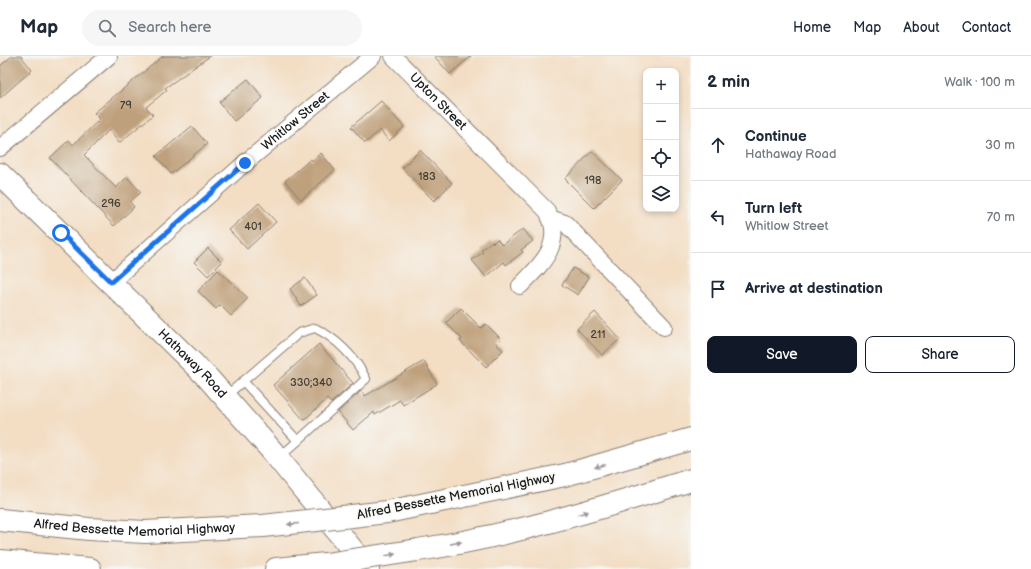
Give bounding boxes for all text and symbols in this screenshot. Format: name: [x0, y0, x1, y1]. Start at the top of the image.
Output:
search box: [82, 10, 362, 46]
text: Map: [20, 16, 58, 39]
icon: search: [96, 17, 118, 39]
text: Search here: [128, 18, 211, 37]
text: Home: [793, 19, 831, 36]
text: Map: [853, 19, 881, 36]
text: About: [903, 19, 940, 36]
text: Contact: [962, 19, 1011, 36]
map controls: [643, 68, 679, 212]
button: +: [643, 68, 679, 104]
street label: Upton Street: [406, 69, 470, 133]
text: 2 min: [707, 72, 750, 92]
text: Walk · 100 m: [944, 74, 1015, 90]
street label: Whitlow Street: [258, 88, 333, 154]
house number: 79: [120, 99, 132, 112]
button: −: [643, 104, 679, 140]
text: Continue: [745, 127, 807, 146]
icon: ahead: [707, 134, 729, 156]
text: 30 m: [985, 137, 1015, 153]
button: locate: [643, 140, 679, 176]
text: Hathaway Road: [745, 146, 836, 162]
route end: [236, 154, 254, 172]
house number: 183: [418, 170, 436, 183]
house number: 198: [584, 174, 602, 187]
button: layers: [643, 176, 679, 212]
house number: 296: [101, 197, 121, 210]
text: Turn left: [745, 199, 802, 218]
icon: left: [707, 206, 729, 228]
text: 70 m: [987, 209, 1015, 225]
text: Whitlow Street: [745, 218, 828, 234]
house number: 401: [244, 220, 262, 233]
route start: [52, 224, 70, 242]
icon: arrive: [707, 278, 729, 300]
text: Arrive at destination: [745, 279, 883, 298]
street label: Hathaway Road: [155, 325, 230, 402]
house number: 211: [591, 328, 605, 341]
button: Save: [707, 336, 857, 373]
button: Share: [865, 336, 1015, 373]
house number: 330;340: [290, 376, 333, 389]
one-way arrow: [594, 463, 606, 469]
street label: Alfred Bessette Memorial Highway: [356, 469, 557, 523]
one-way arrow: [577, 510, 589, 516]
street label: Alfred Bessette Memorial Highway: [33, 515, 236, 540]
one-way arrow: [287, 520, 299, 527]
one-way arrow: [450, 540, 462, 546]
one-way arrow: [384, 552, 396, 558]

